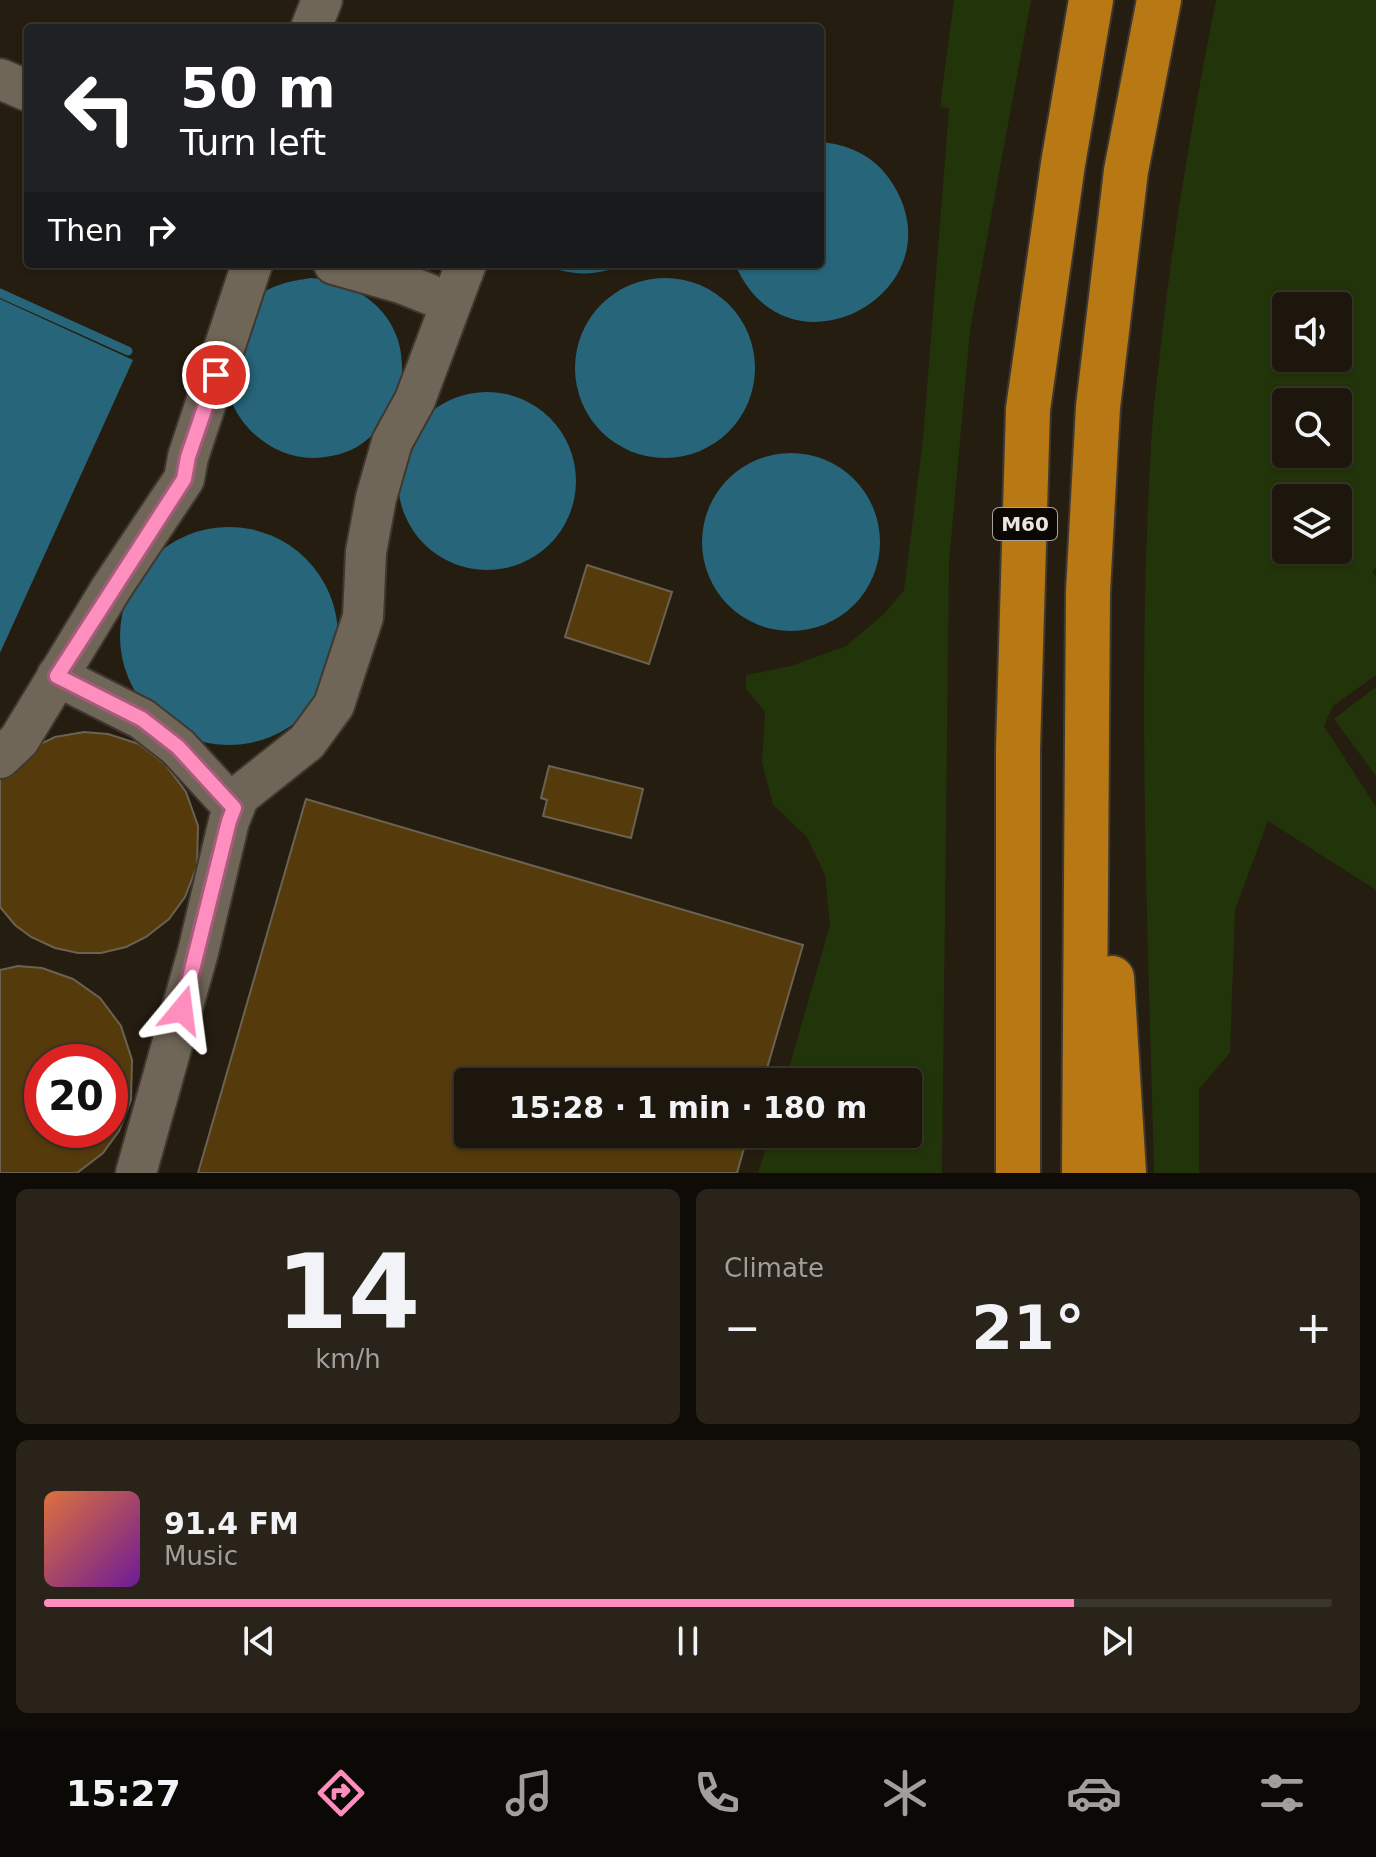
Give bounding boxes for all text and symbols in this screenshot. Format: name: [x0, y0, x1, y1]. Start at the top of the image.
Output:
text: 50 m: [180, 55, 336, 120]
icon: left: [48, 56, 152, 160]
text: Turn left: [180, 122, 326, 163]
icon: right: [139, 208, 183, 252]
text: Then: [48, 213, 123, 248]
map controls: [1272, 292, 1352, 564]
button: sound: [1272, 292, 1352, 372]
pin: [182, 341, 250, 409]
icon: arrive: [194, 353, 238, 397]
button: search: [1272, 388, 1352, 468]
button: layers: [1272, 484, 1352, 564]
road number: M60: [993, 508, 1057, 540]
position arrow: [140, 968, 224, 1052]
speed limit sign: 20: [24, 1044, 128, 1148]
text: 15:28 · 1 min · 180 m: [509, 1090, 867, 1125]
text: 14: [276, 1231, 420, 1353]
text: Climate: [724, 1253, 824, 1283]
text: 21°: [971, 1293, 1085, 1363]
text: −: [724, 1302, 761, 1353]
text: +: [1295, 1302, 1332, 1353]
text: km/h: [315, 1344, 381, 1374]
text: 91.4 FM: [164, 1506, 299, 1541]
text: Music: [164, 1541, 238, 1571]
icon: previous: [237, 1619, 281, 1663]
icon: pause: [666, 1619, 710, 1663]
icon: next: [1095, 1619, 1139, 1663]
icon: directions: [313, 1765, 369, 1821]
icon: music: [501, 1765, 557, 1821]
icon: phone: [689, 1765, 745, 1821]
icon: climate: [877, 1765, 933, 1821]
icon: car: [1066, 1765, 1122, 1821]
icon: filters: [1254, 1765, 1310, 1821]
text: 15:27: [66, 1773, 181, 1814]

